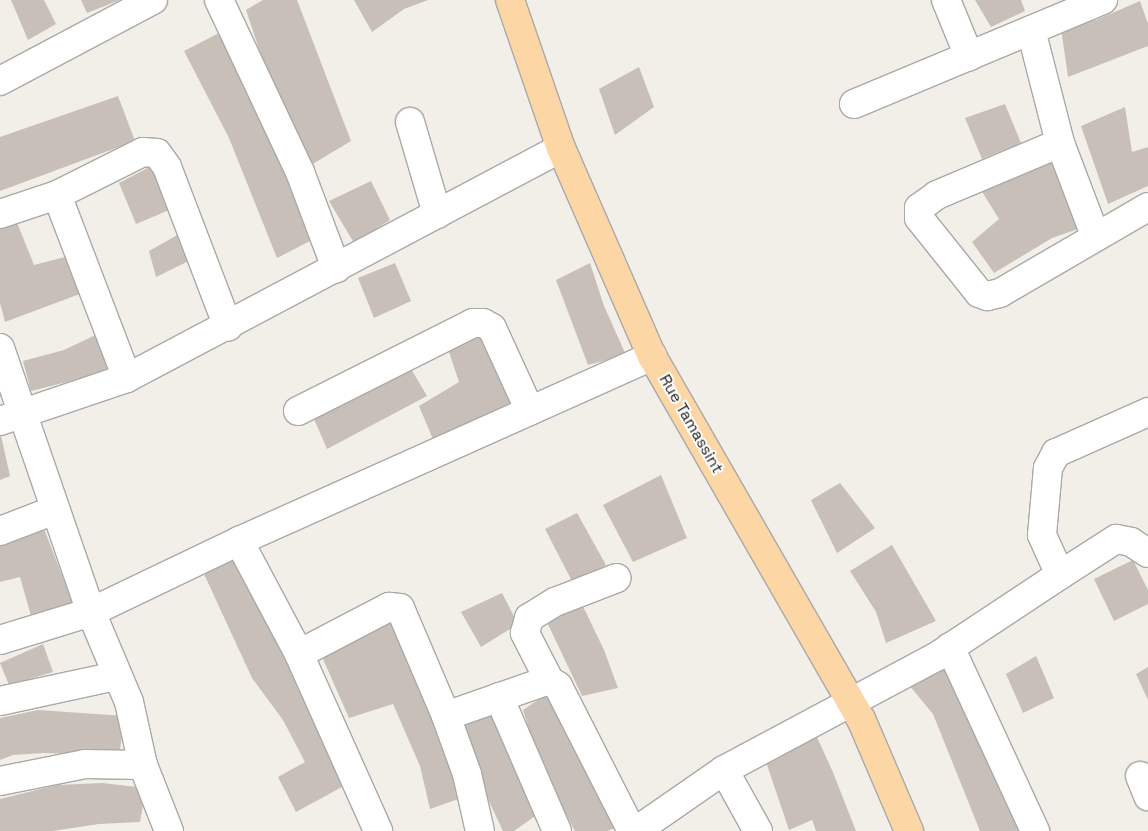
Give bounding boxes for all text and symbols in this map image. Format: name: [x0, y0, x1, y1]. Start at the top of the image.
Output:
street label: Rue Tamassint: [655, 371, 727, 477]

